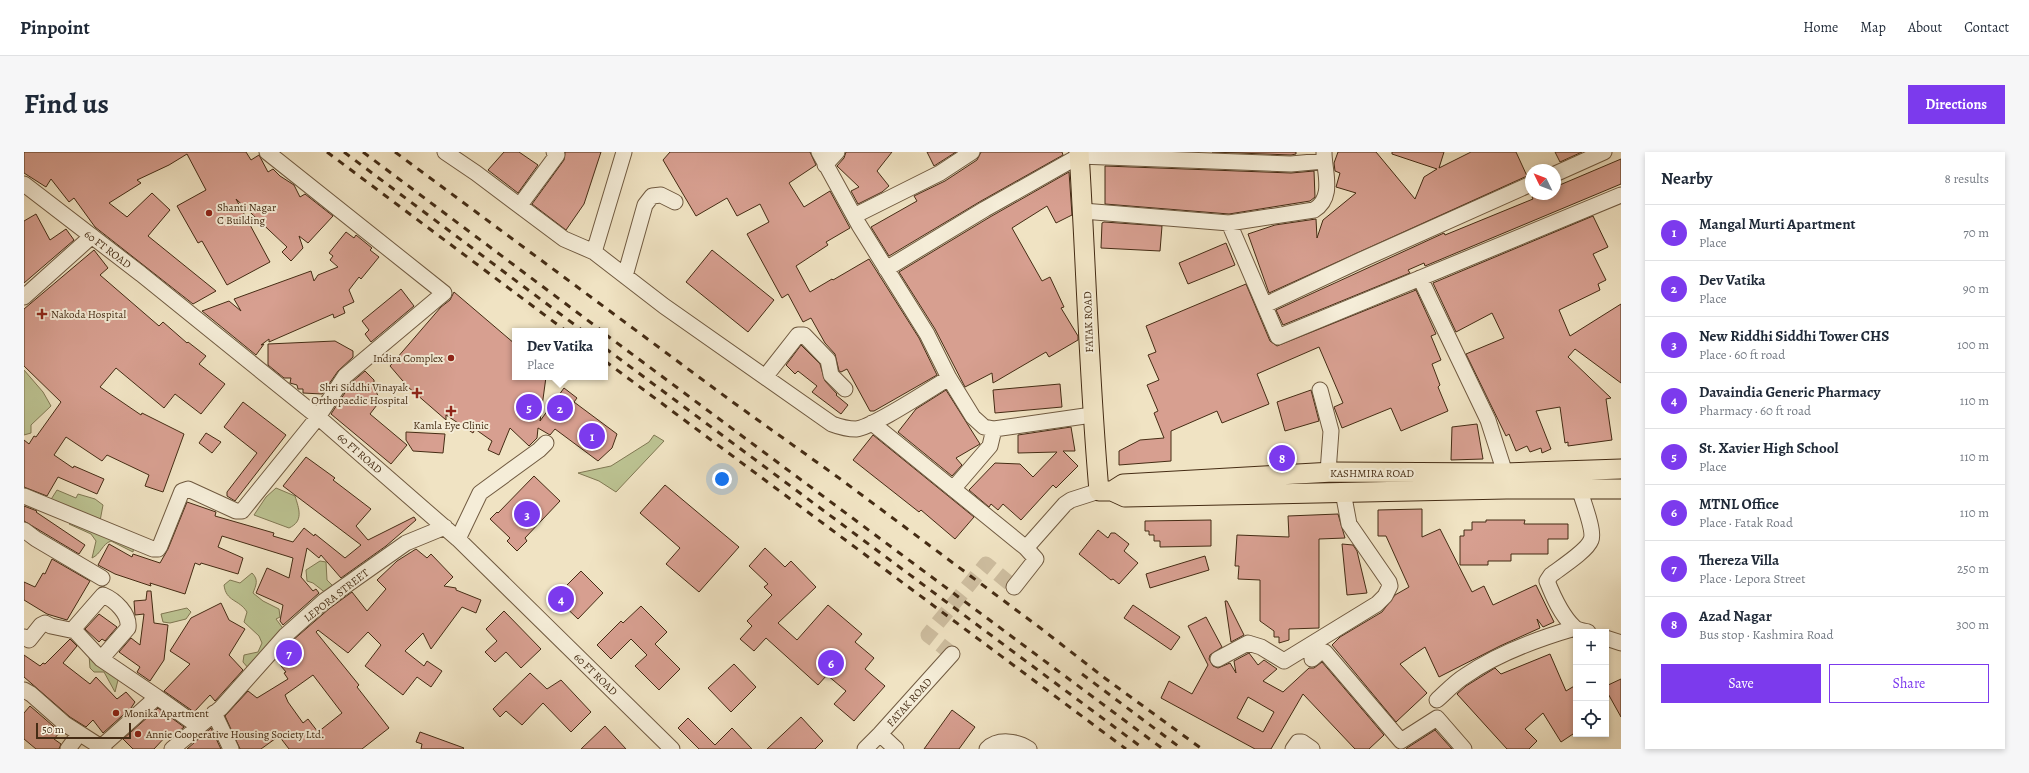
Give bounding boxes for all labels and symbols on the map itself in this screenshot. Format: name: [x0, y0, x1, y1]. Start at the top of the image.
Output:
north arrow: [1525, 164, 1561, 200]
place label: Shanti Nagar C Building: [217, 200, 276, 228]
marker: Shanti Nagar C Building: [204, 208, 214, 218]
street label: 60 FT ROAD: [81, 227, 134, 272]
street label: FATAK ROAD: [1080, 291, 1097, 353]
place label: Nakoda Hospital: [51, 307, 126, 322]
marker: Nakoda Hospital: [36, 308, 48, 320]
place label: Indira Complex: [373, 351, 444, 366]
marker: Indira Complex: [446, 353, 456, 363]
place label: Shri Siddhi Vinayak Orthopaedic Hospital: [311, 380, 409, 408]
marker: Shri Siddhi Vinayak Orthopaedic Hospital: [411, 387, 423, 399]
pin: 5: [516, 392, 542, 422]
pin: 2: [547, 393, 573, 423]
marker: Kamla Eye Clinic: [445, 405, 457, 417]
place label: Kamla Eye Clinic: [413, 418, 489, 433]
pin: 1: [579, 421, 605, 451]
street label: 60 FT ROAD: [334, 430, 386, 477]
pin: 8: [1269, 443, 1295, 473]
street label: KASHMIRA ROAD: [1330, 466, 1414, 481]
your location: [712, 469, 732, 489]
pin: 3: [514, 499, 540, 529]
street label: LEPORA STREET: [301, 565, 372, 625]
pin: 4: [548, 584, 574, 614]
pin: 7: [276, 638, 302, 668]
pin: 6: [818, 648, 844, 678]
street label: 60 FT ROAD: [571, 650, 621, 699]
street label: FATAK ROAD: [883, 674, 936, 730]
place label: Monika Apartment: [124, 706, 209, 721]
marker: Monika Apartment: [111, 708, 121, 718]
scale bar: [36, 721, 131, 740]
place label: Annie Cooperative Housing Society Ltd.: [145, 727, 324, 742]
marker: Annie Cooperative Housing Society Ltd.: [133, 729, 143, 739]

